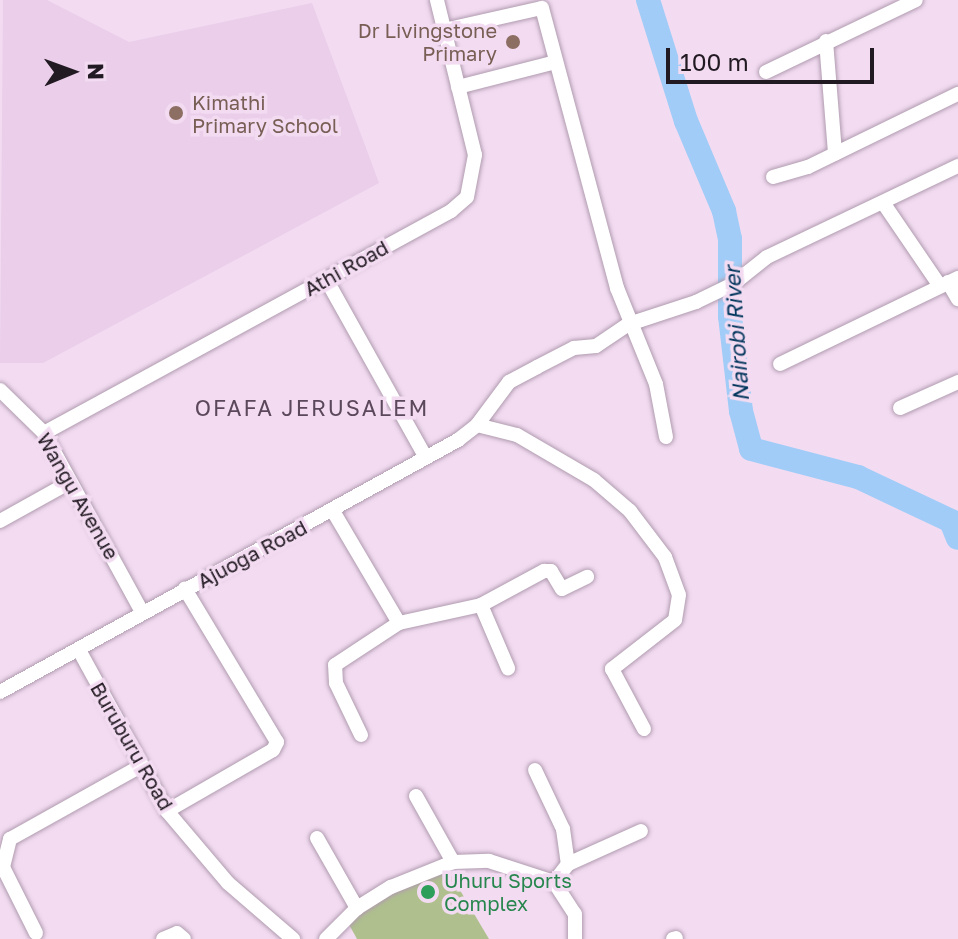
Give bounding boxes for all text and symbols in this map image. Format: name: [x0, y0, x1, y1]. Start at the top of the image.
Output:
place label: Dr Livingstone Primary: [358, 18, 497, 65]
north arrow: [32, 32, 112, 112]
scale bar: [670, 32, 878, 82]
marker: Dr Livingstone Primary: [504, 33, 522, 51]
text: 100 m: [680, 47, 749, 76]
text: N: [83, 63, 110, 80]
place label: Kimathi Primary School: [192, 90, 338, 137]
marker: Kimathi Primary School: [167, 104, 185, 122]
street label: Athi Road: [300, 235, 392, 301]
water label: Nairobi River: [718, 265, 754, 403]
district label: OFAFA JERUSALEM: [195, 395, 429, 421]
street label: Wangu Avenue: [32, 429, 124, 563]
street label: Ajuoga Road: [193, 515, 311, 593]
street label: Buruburu Road: [86, 678, 178, 814]
place label: Uhuru Sports Complex: [444, 868, 572, 915]
marker: Uhuru Sports Complex: [419, 883, 437, 901]

